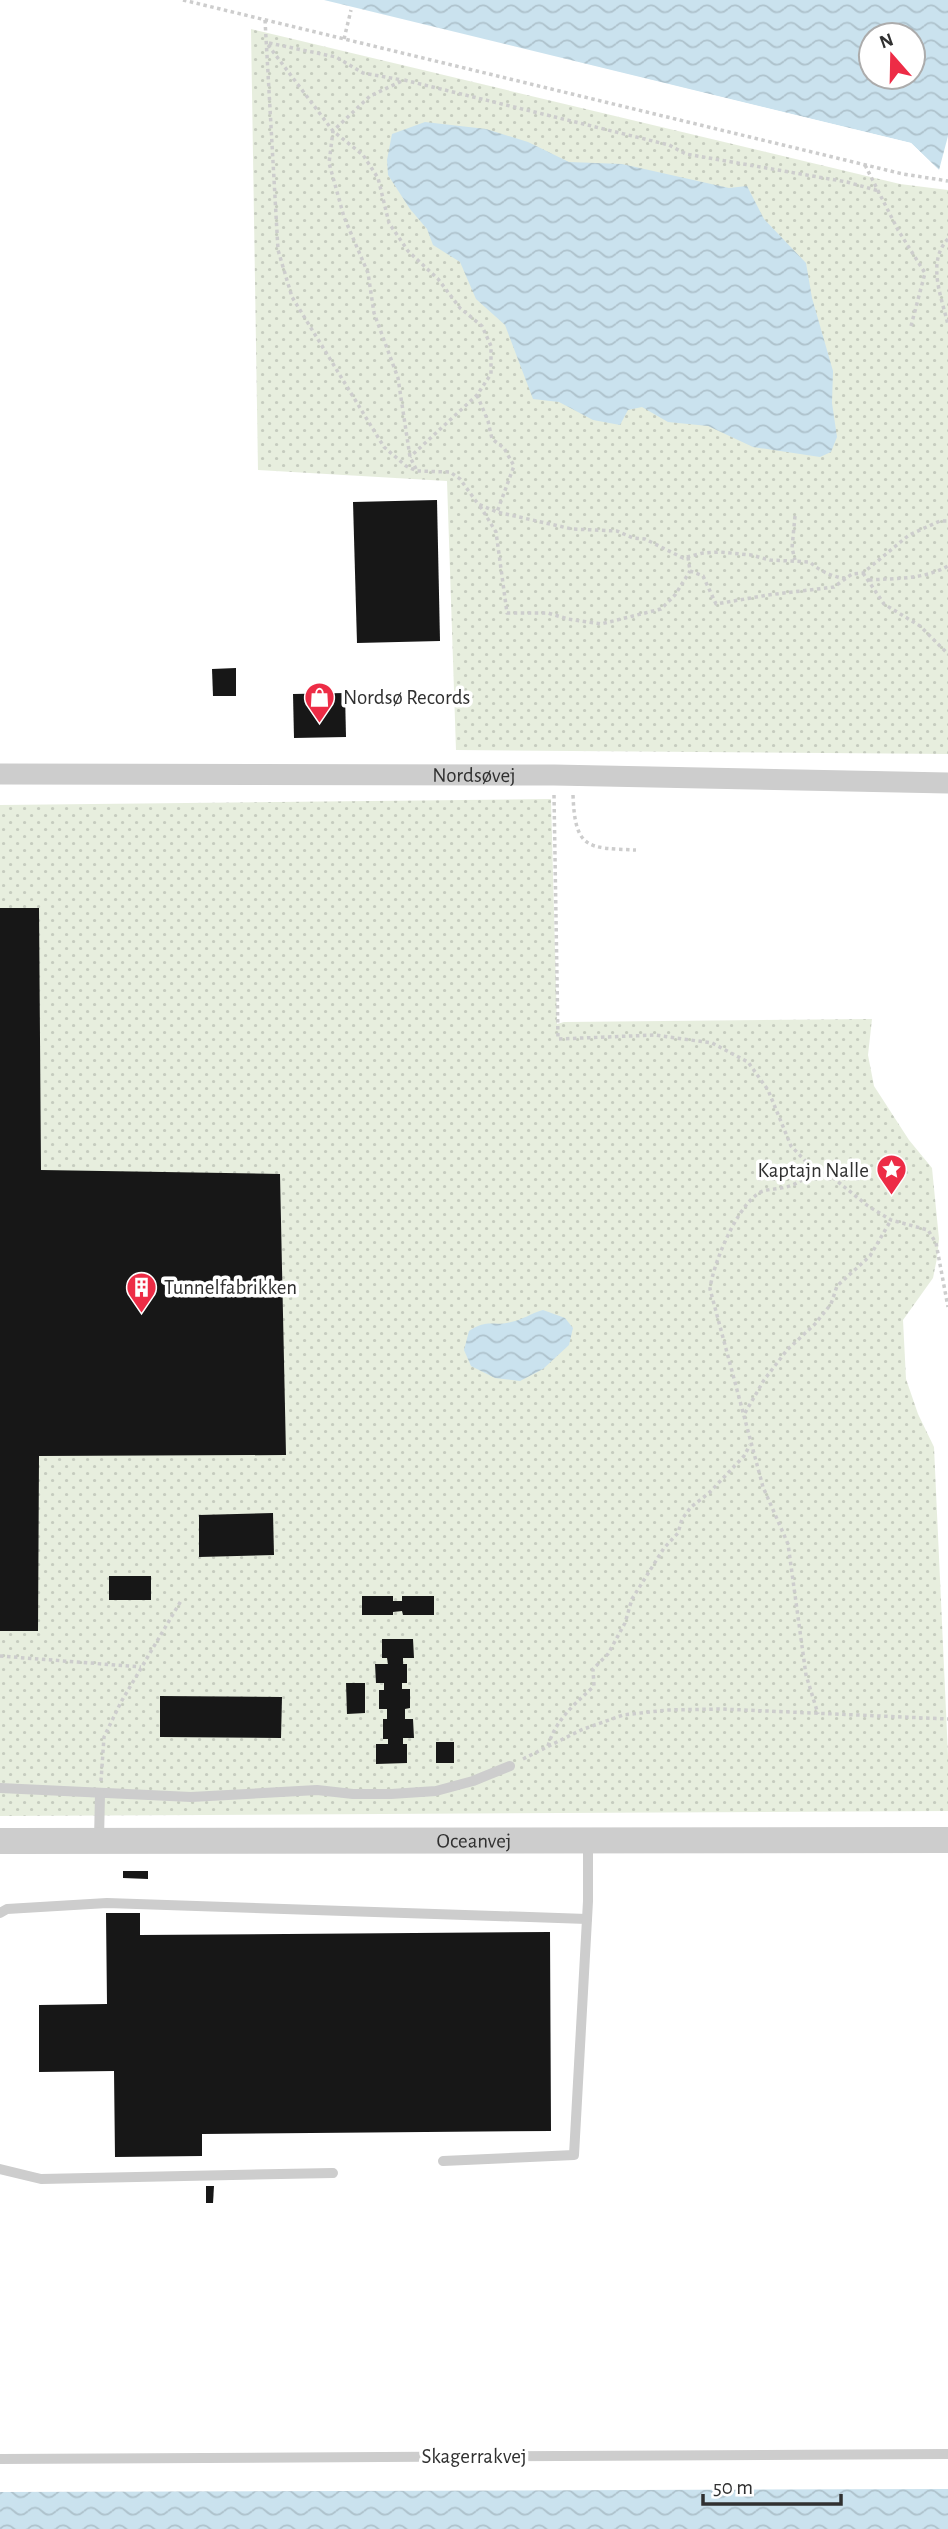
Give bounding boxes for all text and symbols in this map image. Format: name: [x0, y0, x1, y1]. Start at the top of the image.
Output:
north arrow: [857, 21, 927, 91]
text: N: [877, 30, 896, 53]
shop icon: Nordsø Records: [303, 680, 337, 724]
place label: Nordsø Records: [343, 687, 470, 708]
street label: Nordsøvej: [432, 764, 516, 785]
place icon: Kaptajn Nalle: [875, 1153, 909, 1197]
place label: Kaptajn Nalle: [757, 1160, 869, 1181]
building icon: Tunnelfabrikken: [124, 1270, 158, 1314]
place label: Tunnelfabrikken: [164, 1277, 297, 1298]
street label: Oceanvej: [437, 1830, 511, 1851]
street label: Skagerrakvej: [422, 2446, 526, 2467]
scale bar: [703, 2462, 841, 2506]
text: 50 m: [713, 2477, 753, 2498]

